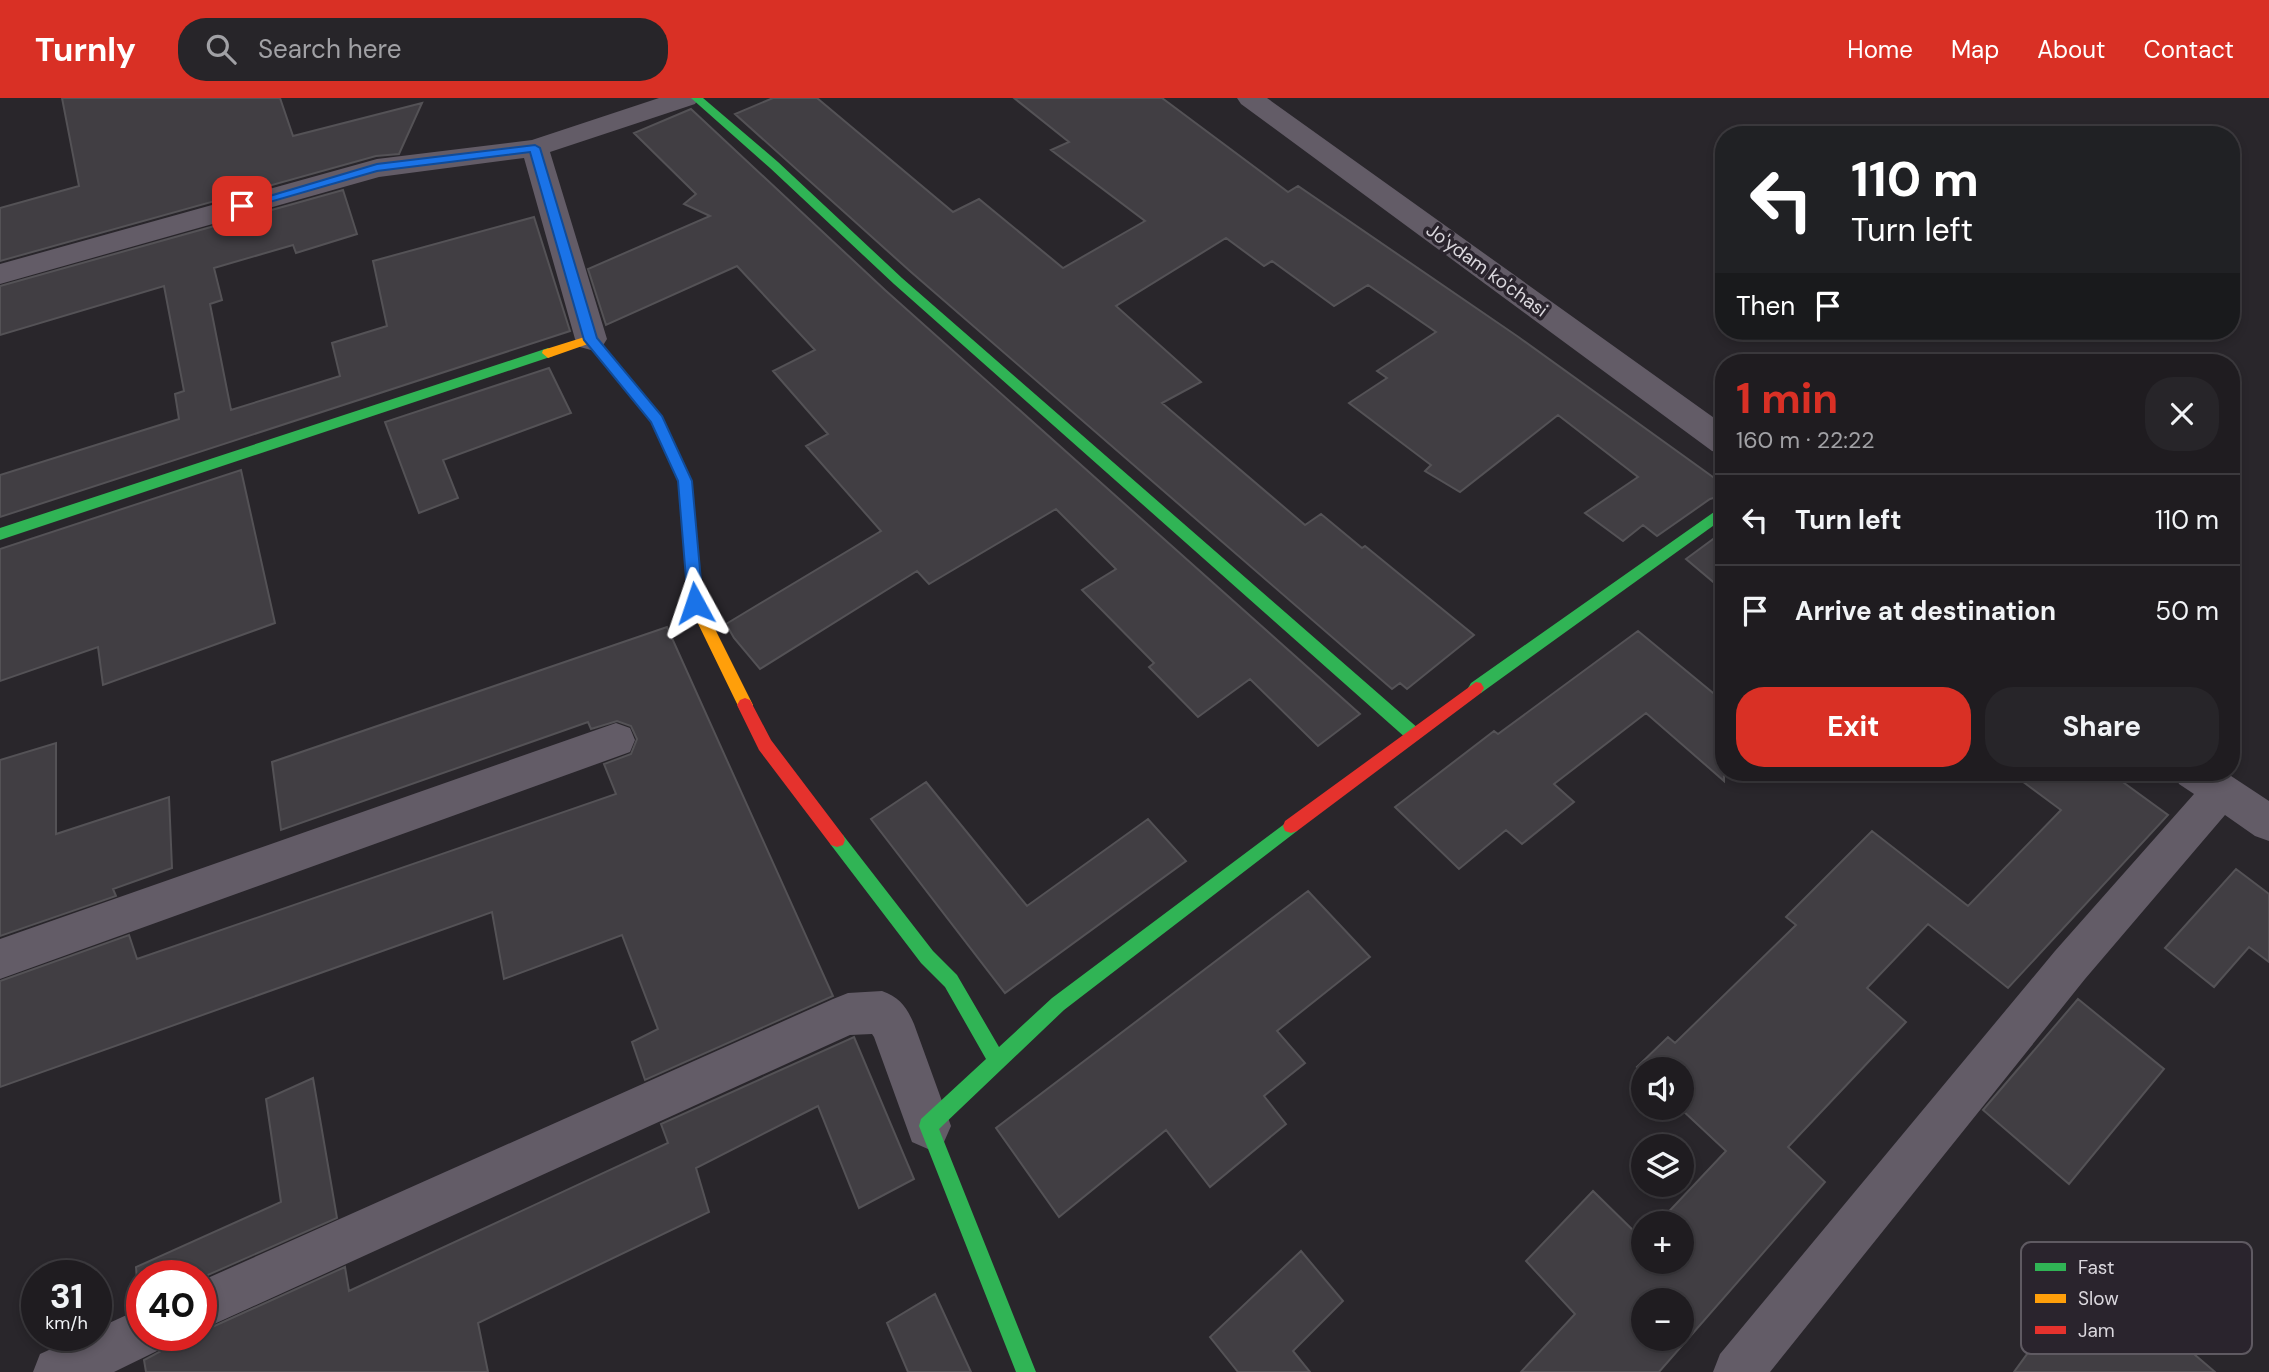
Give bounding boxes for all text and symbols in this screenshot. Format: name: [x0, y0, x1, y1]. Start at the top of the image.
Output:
search box: [178, 18, 668, 81]
text: Turnly: [35, 28, 136, 71]
icon: search: [202, 30, 240, 68]
text: Search here: [258, 32, 401, 66]
text: Home: [1847, 34, 1913, 65]
text: Map: [1951, 34, 1999, 65]
text: About: [2037, 34, 2106, 65]
text: Contact: [2144, 34, 2234, 65]
text: 110 m: [1851, 147, 1979, 211]
icon: left: [1736, 154, 1827, 245]
pin: [212, 176, 272, 236]
icon: arrive: [223, 187, 261, 225]
text: Turn left: [1851, 209, 1973, 251]
street label: Jo'ydam ko'chasi: [1421, 217, 1553, 323]
icon: arrive: [1809, 287, 1847, 325]
text: Then: [1736, 289, 1795, 323]
text: 1 min: [1736, 371, 1838, 426]
button: close: [2145, 377, 2219, 451]
text: 160 m · 22:22: [1736, 425, 1874, 455]
icon: left: [1736, 501, 1774, 539]
text: Turn left: [1795, 503, 1902, 537]
text: 110 m: [2155, 503, 2219, 537]
position arrow: [658, 566, 732, 640]
icon: arrive: [1736, 592, 1774, 630]
text: Arrive at destination: [1795, 594, 2056, 628]
text: 50 m: [2155, 594, 2219, 628]
button: Exit: [1736, 687, 1971, 767]
button: Share: [1985, 687, 2219, 767]
map controls: [1631, 1057, 1694, 1351]
button: sound: [1631, 1057, 1694, 1120]
button: layers: [1631, 1134, 1694, 1197]
button: +: [1631, 1211, 1694, 1274]
legend: [2021, 1242, 2252, 1354]
text: Fast: [2078, 1255, 2114, 1280]
speed limit sign: 40: [126, 1260, 217, 1351]
text: 31: [50, 1273, 83, 1319]
text: Slow: [2078, 1286, 2119, 1311]
button: −: [1631, 1288, 1694, 1351]
text: km/h: [45, 1311, 88, 1335]
text: Jam: [2078, 1318, 2115, 1343]

